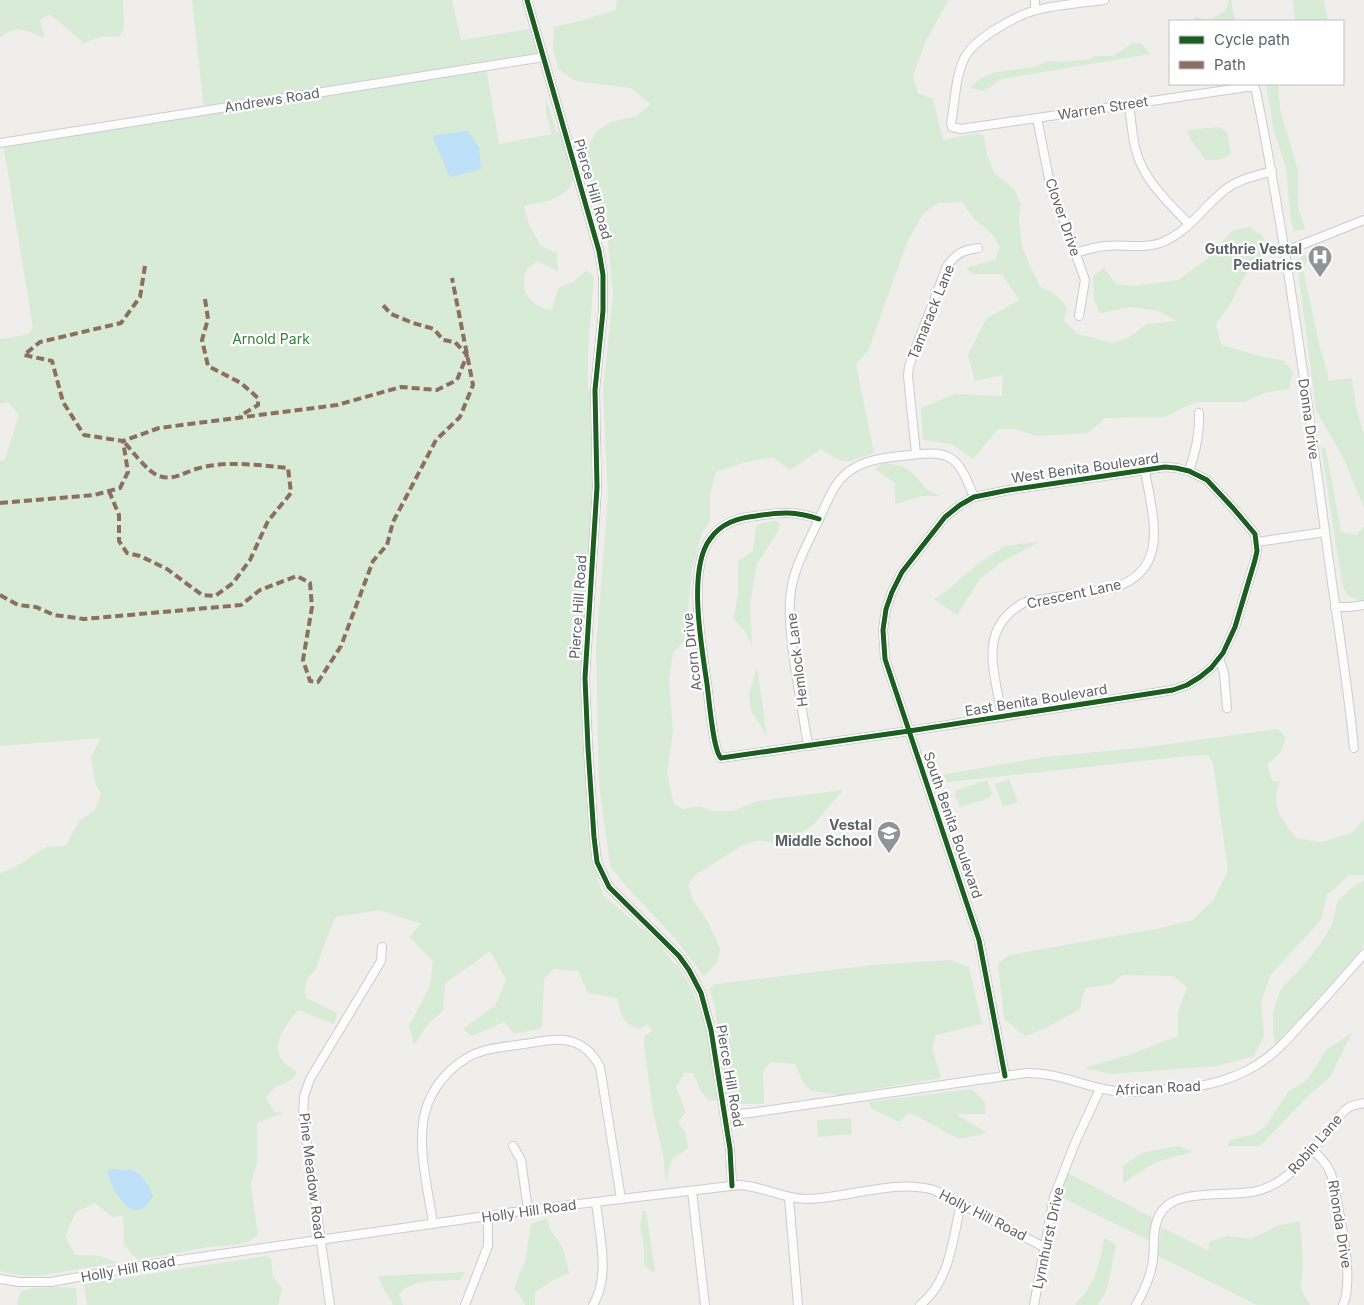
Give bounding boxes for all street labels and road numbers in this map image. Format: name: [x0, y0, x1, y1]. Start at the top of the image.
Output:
street label: Andrews Road: [223, 84, 321, 115]
street label: Warren Street: [1056, 92, 1150, 123]
street label: Pierce Hill Road: [571, 137, 616, 241]
street label: Clover Drive: [1042, 176, 1085, 258]
street label: Tamarack Lane: [904, 262, 957, 362]
street label: Donna Drive: [1295, 377, 1324, 461]
street label: West Benita Boulevard: [1010, 449, 1160, 486]
street label: Pierce Hill Road: [565, 555, 590, 659]
street label: Crescent Lane: [1025, 575, 1123, 612]
street label: Acorn Drive: [678, 612, 705, 692]
street label: Hemlock Lane: [782, 612, 811, 708]
street label: East Benita Boulevard: [963, 680, 1108, 719]
street label: South Benita Boulevard: [920, 749, 987, 901]
street label: Pierce Hill Road: [713, 1023, 748, 1129]
street label: African Road: [1115, 1077, 1201, 1098]
street label: Robin Lane: [1284, 1110, 1345, 1177]
street label: Pine Meadow Road: [296, 1112, 329, 1240]
street label: Rhonda Drive: [1325, 1179, 1356, 1269]
street label: Holly Hill Road: [937, 1185, 1030, 1244]
street label: Lynnhurst Drive: [1028, 1185, 1067, 1290]
street label: Holly Hill Road: [480, 1195, 578, 1226]
street label: Holly Hill Road: [79, 1252, 177, 1285]

